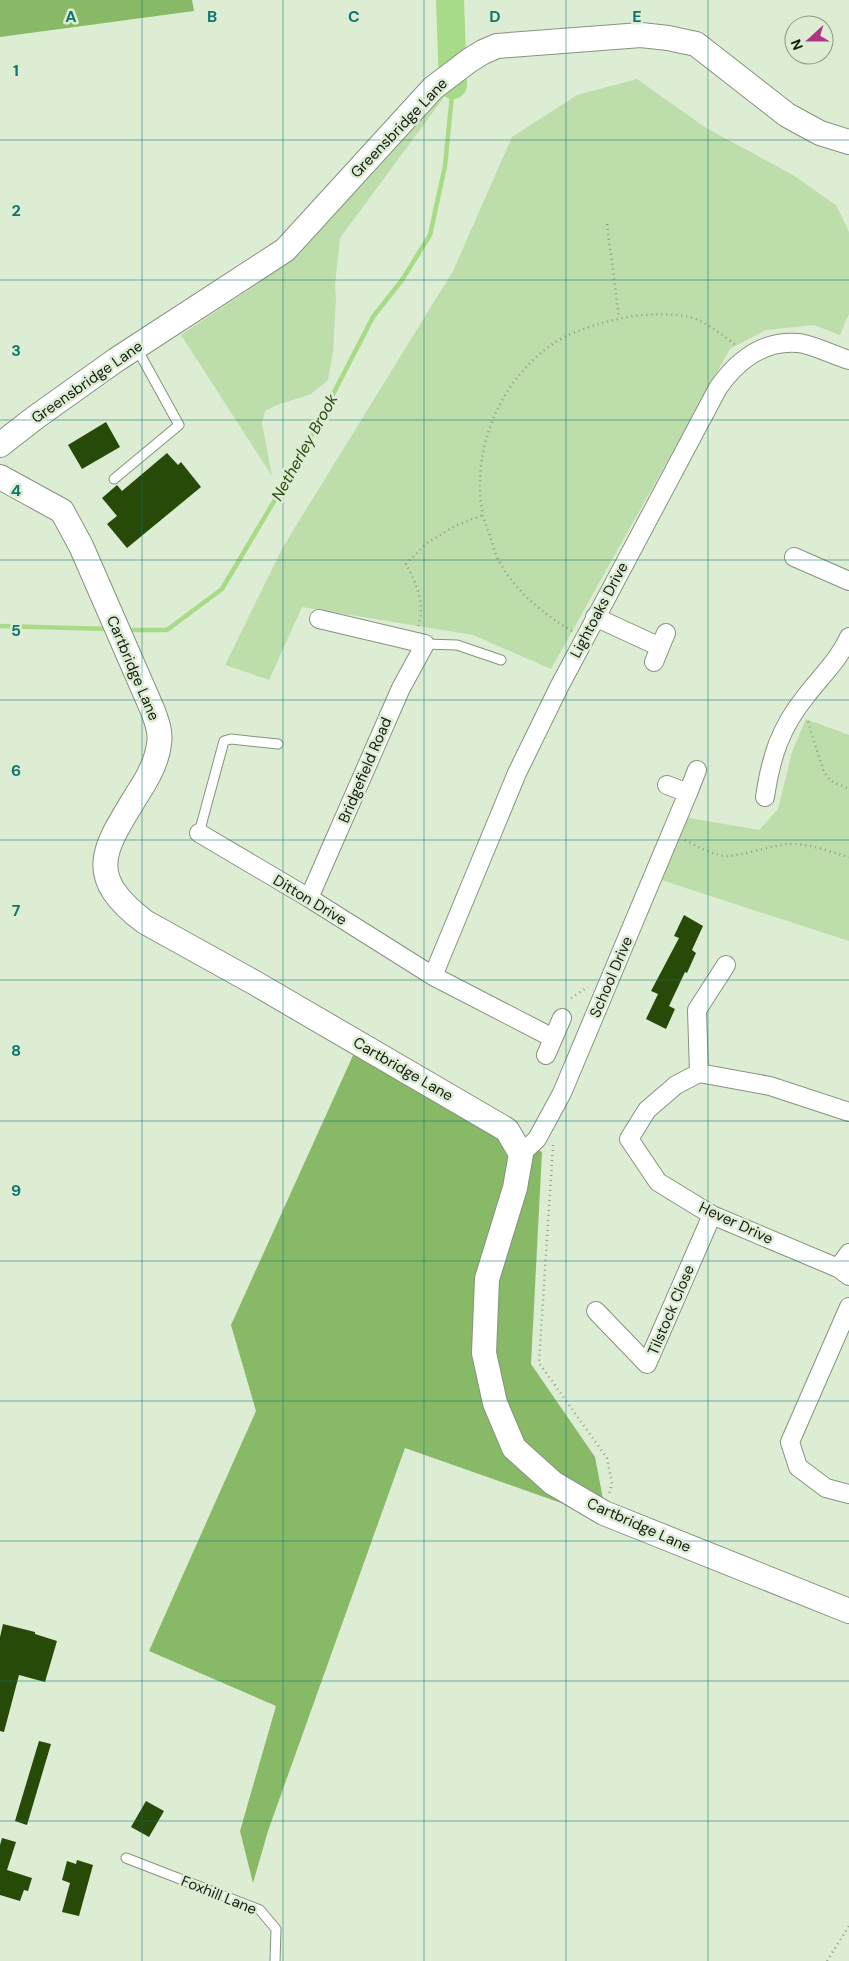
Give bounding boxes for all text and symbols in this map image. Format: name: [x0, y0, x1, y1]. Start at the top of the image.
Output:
text: A: [65, 6, 77, 27]
text: B: [207, 6, 217, 27]
text: C: [348, 6, 360, 27]
text: D: [489, 6, 501, 27]
text: E: [632, 6, 642, 27]
north arrow: [784, 15, 834, 65]
text: N: [787, 37, 807, 53]
text: 1: [13, 60, 19, 81]
street label: Greensbridge Lane: [346, 74, 452, 182]
text: 2: [11, 200, 21, 221]
street label: Greensbridge Lane: [27, 336, 147, 428]
text: 3: [11, 340, 21, 361]
water label: Netherley Brook: [266, 389, 343, 504]
text: 4: [11, 480, 21, 501]
street label: Lightoaks Drive: [565, 559, 633, 661]
street label: Cartbridge Lane: [102, 613, 164, 723]
text: 5: [11, 620, 21, 641]
street label: Bridgefield Road: [334, 714, 396, 826]
text: 6: [11, 760, 21, 781]
street label: Ditton Drive: [269, 870, 351, 930]
text: 7: [12, 900, 21, 921]
street label: School Drive: [585, 933, 637, 1021]
street label: Cartbridge Lane: [349, 1032, 457, 1106]
text: 8: [11, 1040, 21, 1061]
text: 9: [11, 1180, 21, 1201]
street label: Hever Drive: [696, 1197, 776, 1249]
street label: Tilstock Close: [643, 1262, 699, 1358]
street label: Cartbridge Lane: [584, 1493, 694, 1557]
street label: Foxhill Lane: [178, 1871, 260, 1919]

